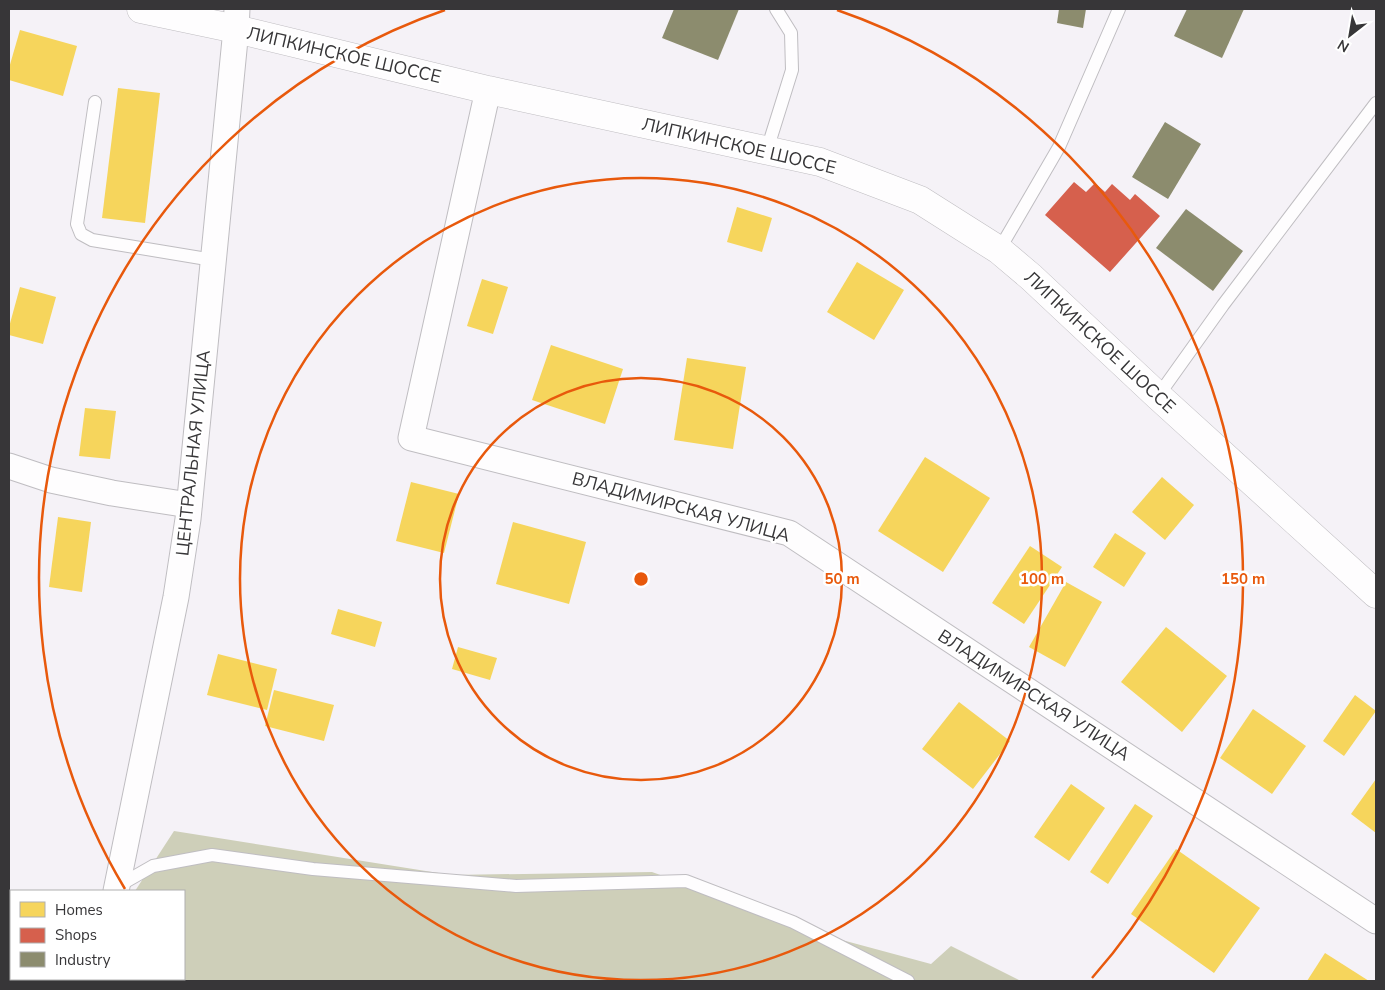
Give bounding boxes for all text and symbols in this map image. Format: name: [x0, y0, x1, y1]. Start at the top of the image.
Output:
north arrow: [1325, 10, 1375, 60]
street label: ЛИПКИНСКОЕ ШОССЕ: [245, 21, 443, 89]
text: N: [1334, 35, 1353, 57]
street label: ЛИПКИНСКОЕ ШОССЕ: [640, 112, 838, 180]
street label: ЛИПКИНСКОЕ ШОССЕ: [1019, 266, 1181, 418]
street label: ЦЕНТРАЛЬНАЯ УЛИЦА: [170, 349, 216, 557]
street label: ВЛАДИМИРСКАЯ УЛИЦА: [569, 466, 793, 548]
text: 50 m: [824, 569, 860, 589]
text: 100 m: [1020, 569, 1064, 589]
text: 150 m: [1221, 569, 1265, 589]
centre of rings: [632, 570, 650, 588]
street label: ВЛАДИМИРСКАЯ УЛИЦА: [933, 624, 1135, 766]
legend: [10, 890, 185, 980]
text: Homes: [55, 900, 103, 920]
text: Shops: [55, 925, 97, 945]
text: Industry: [55, 950, 111, 970]

